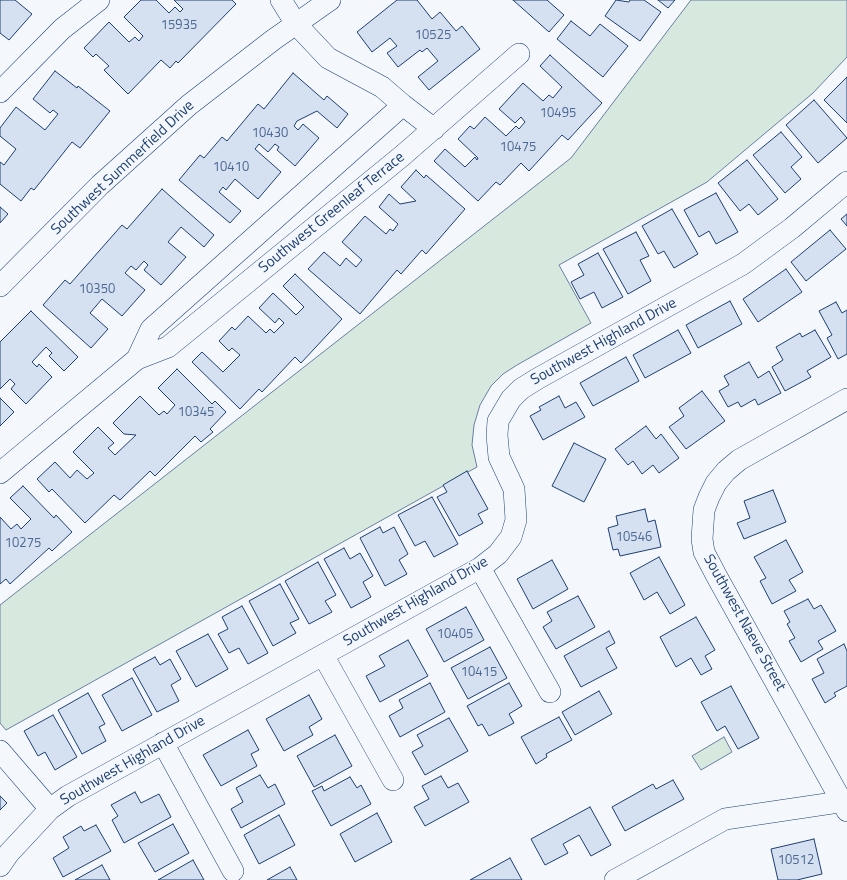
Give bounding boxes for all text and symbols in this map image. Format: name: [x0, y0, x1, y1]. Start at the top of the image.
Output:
house number: 15935: [161, 18, 197, 34]
house number: 10525: [415, 28, 451, 44]
street label: Southwest Summerfield Drive: [48, 97, 198, 239]
house number: 10495: [540, 106, 576, 122]
house number: 10430: [252, 126, 288, 142]
house number: 10475: [500, 140, 536, 156]
street label: Southwest Greenleaf Terrace: [256, 149, 408, 277]
house number: 10410: [213, 160, 249, 176]
house number: 10350: [79, 282, 115, 298]
street label: Southwest Highland Drive: [528, 294, 680, 390]
house number: 10345: [178, 405, 214, 421]
house number: 10546: [616, 530, 652, 546]
house number: 10275: [5, 536, 41, 552]
street label: Southwest Naeve Street: [699, 552, 789, 694]
street label: Southwest Highland Drive: [340, 553, 492, 651]
house number: 10405: [437, 627, 473, 643]
house number: 10415: [461, 665, 497, 681]
street label: Southwest Highland Drive: [57, 712, 209, 810]
house number: 10512: [778, 853, 814, 869]

